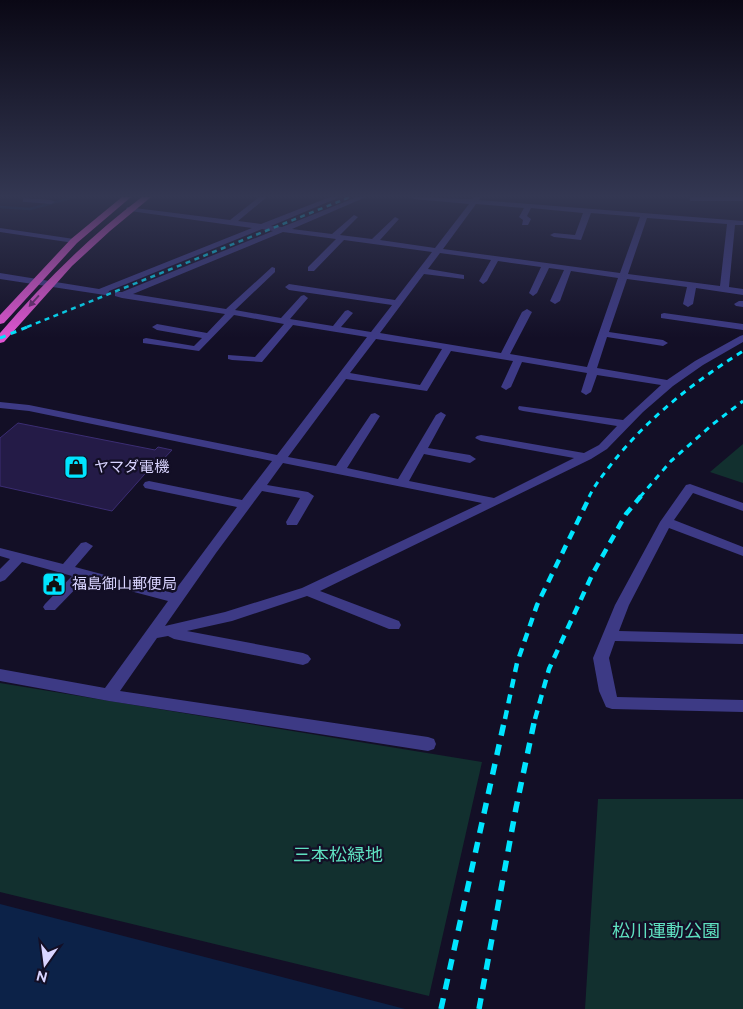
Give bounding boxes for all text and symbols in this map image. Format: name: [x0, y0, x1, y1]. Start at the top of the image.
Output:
one-way arrow: [29, 295, 40, 307]
shop icon: ヤマダ電機: [63, 454, 89, 480]
place label: ヤマダ電機: [94, 458, 169, 476]
public building icon: 福島御山郵便局: [41, 571, 67, 597]
place label: 福島御山郵便局: [72, 575, 177, 593]
park label: 三本松緑地: [293, 844, 383, 865]
park label: 松川運動公園: [612, 920, 720, 941]
north arrow: [20, 939, 70, 989]
text: N: [35, 968, 49, 986]

